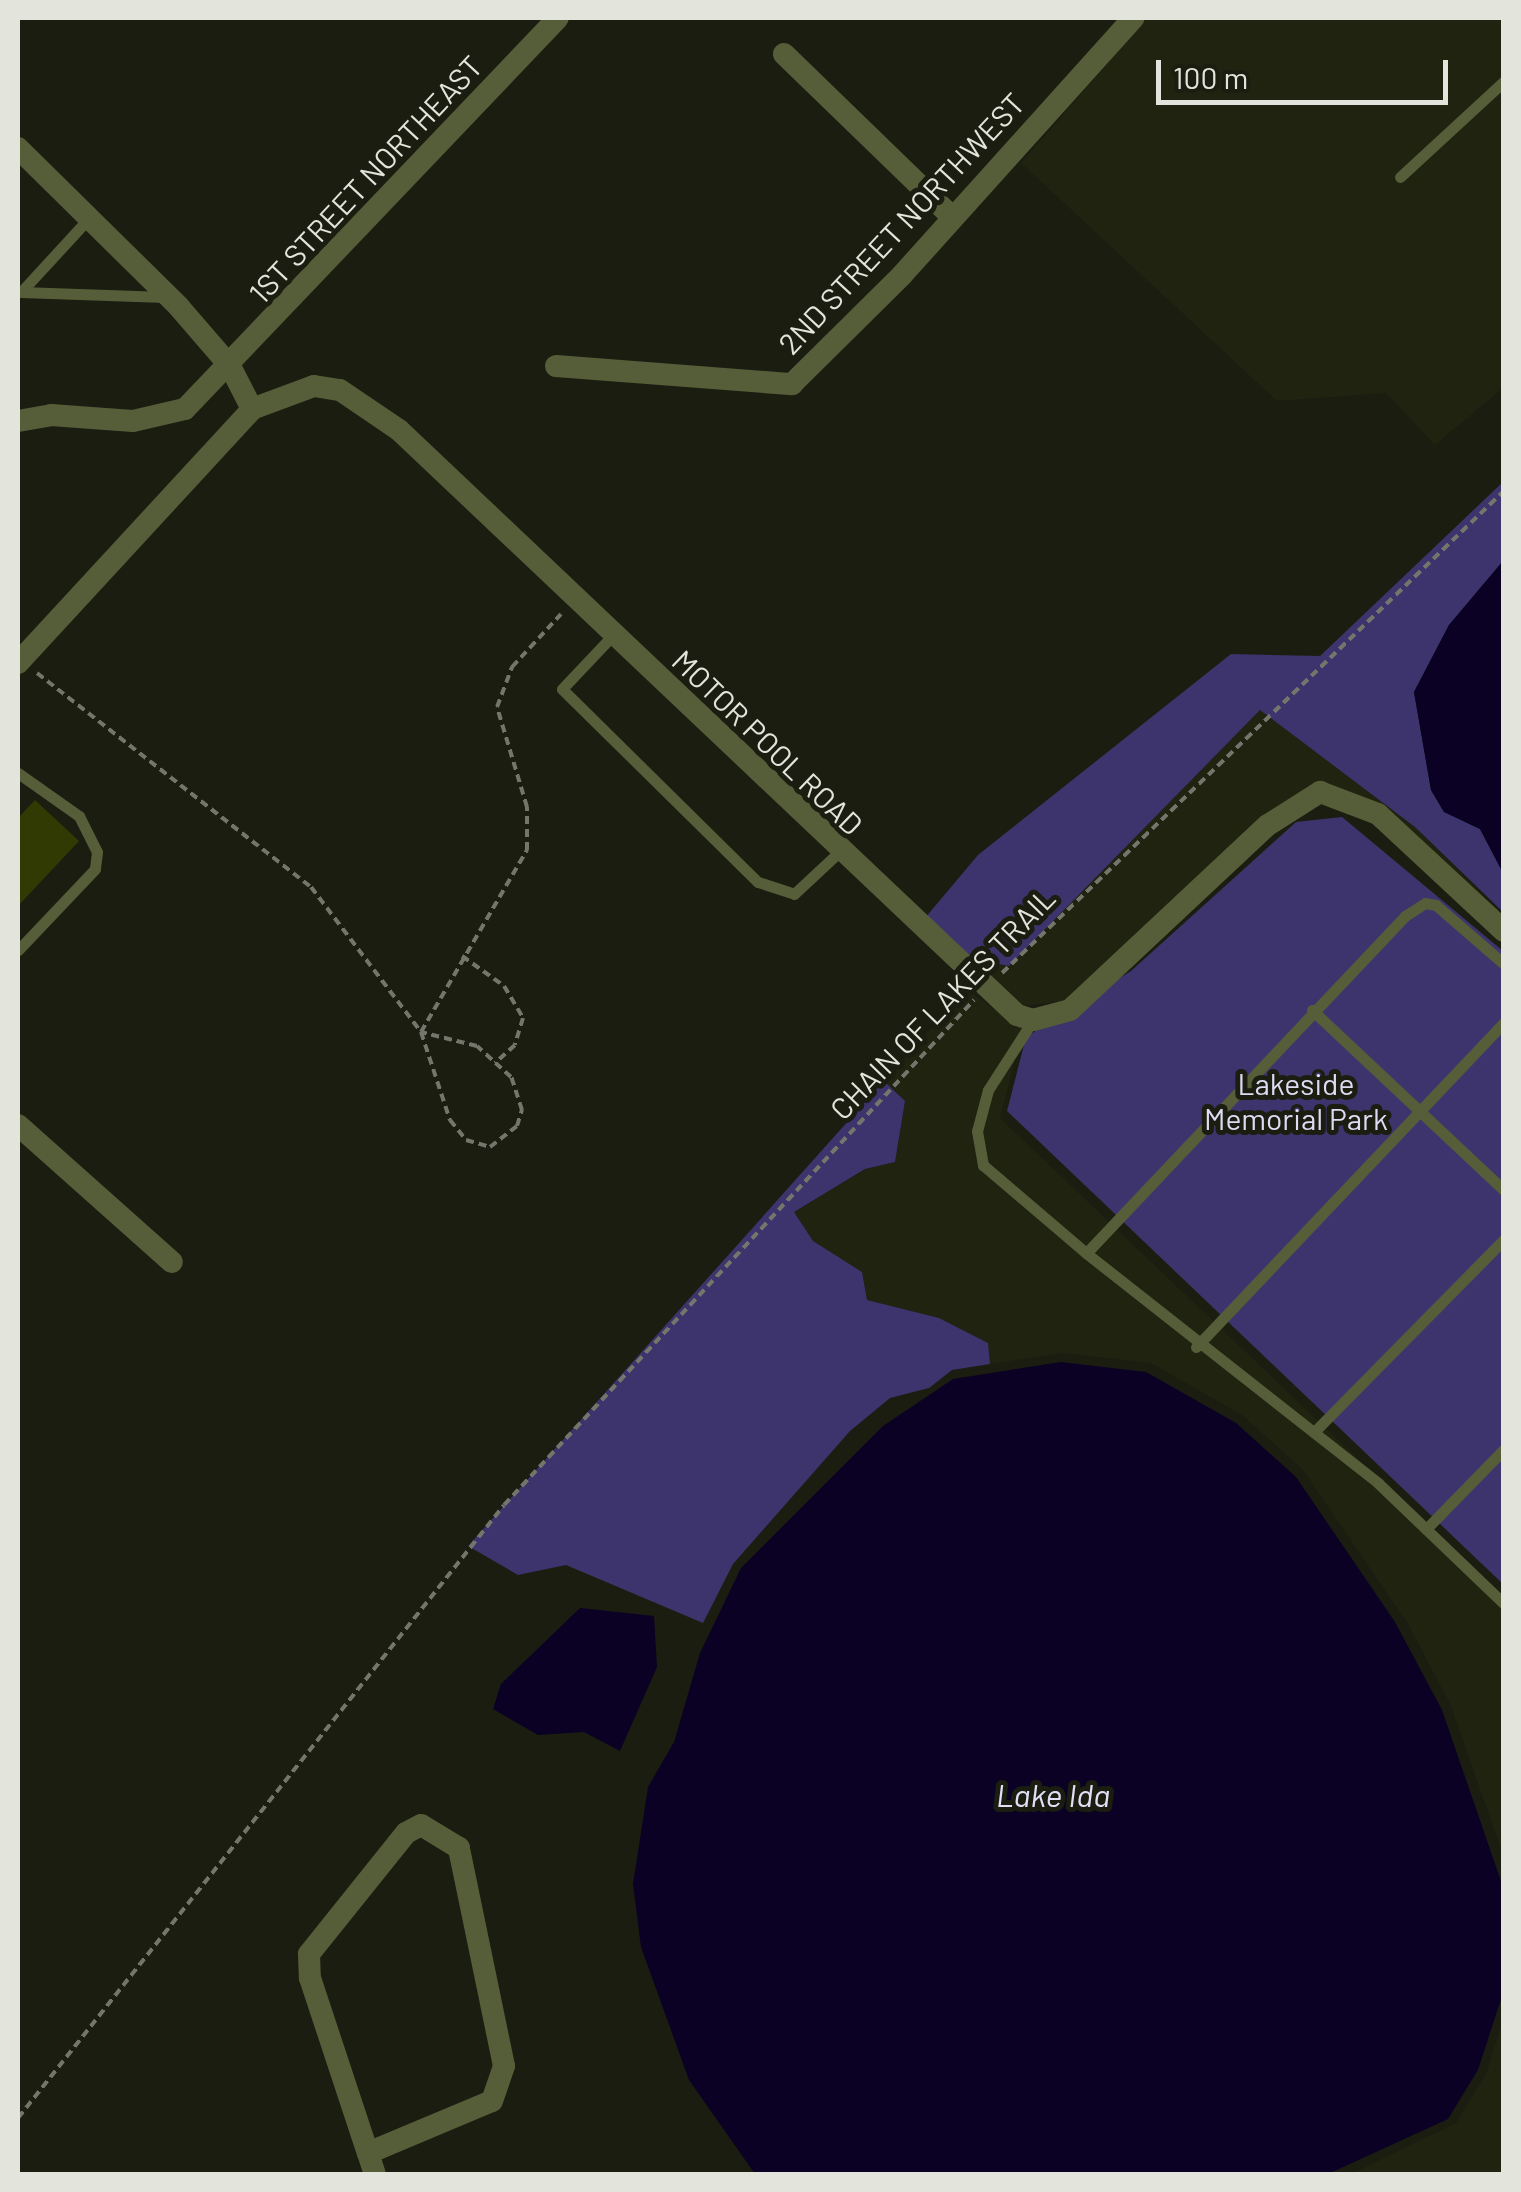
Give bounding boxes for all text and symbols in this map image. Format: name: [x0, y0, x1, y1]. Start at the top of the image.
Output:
scale bar: [1161, 40, 1454, 102]
street label: 1ST STREET NORTHEAST: [241, 48, 489, 310]
text: 100 m: [1173, 59, 1248, 95]
street label: 2ND STREET NORTHWEST: [770, 85, 1032, 361]
street label: MOTOR POOL ROAD: [665, 642, 871, 842]
street label: CHAIN OF LAKES TRAIL: [822, 880, 1062, 1126]
park label: Lakeside Memorial Park: [1204, 1065, 1388, 1136]
water label: Lake Ida: [996, 1775, 1110, 1813]

